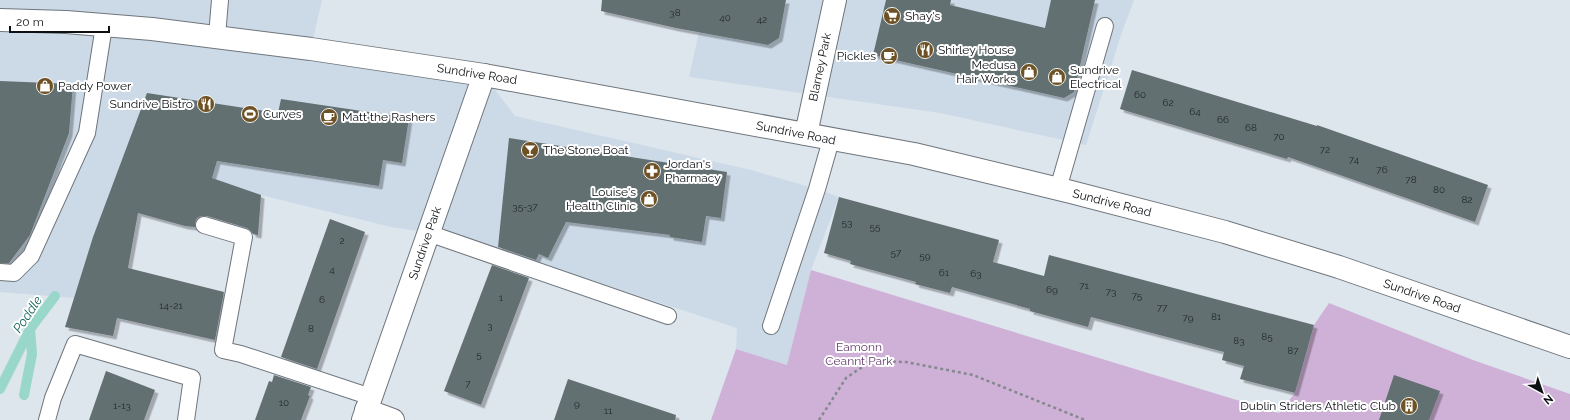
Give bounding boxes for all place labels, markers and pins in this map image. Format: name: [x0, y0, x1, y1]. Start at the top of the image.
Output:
supermarket icon: Shay's: [882, 6, 902, 26]
place label: Shay's: [905, 9, 940, 23]
restaurant icon: Shirley House: [915, 40, 935, 60]
place label: Shirley House: [938, 43, 1014, 57]
cafe icon: Pickles: [879, 46, 899, 66]
place label: Pickles: [837, 49, 876, 63]
place label: Medusa Hair Works: [956, 58, 1016, 86]
shop icon: Medusa Hair Works: [1019, 62, 1039, 82]
place label: Sundrive Electrical: [1070, 63, 1122, 91]
shop icon: Sundrive Electrical: [1047, 67, 1067, 87]
shop icon: Paddy Power: [35, 76, 55, 96]
place label: Paddy Power: [58, 79, 132, 93]
restaurant icon: Sundrive Bistro: [196, 94, 216, 114]
place label: Sundrive Bistro: [109, 97, 193, 111]
sports icon: Curves: [240, 104, 260, 124]
place label: Curves: [263, 107, 302, 121]
cafe icon: Matt the Rashers: [319, 107, 339, 127]
place label: Matt the Rashers: [342, 110, 436, 124]
bar icon: The Stone Boat: [520, 140, 540, 160]
place label: The Stone Boat: [543, 143, 628, 157]
place label: Jordan's Pharmacy: [665, 157, 721, 185]
pharmacy icon: Jordan's Pharmacy: [642, 161, 662, 181]
place label: Louise's Health Clinic: [566, 185, 636, 213]
shop icon: Louise's Health Clinic: [639, 189, 659, 209]
building icon: Dublin Striders Athletic Club: [1399, 396, 1419, 416]
place label: Dublin Striders Athletic Club: [1240, 399, 1396, 413]

